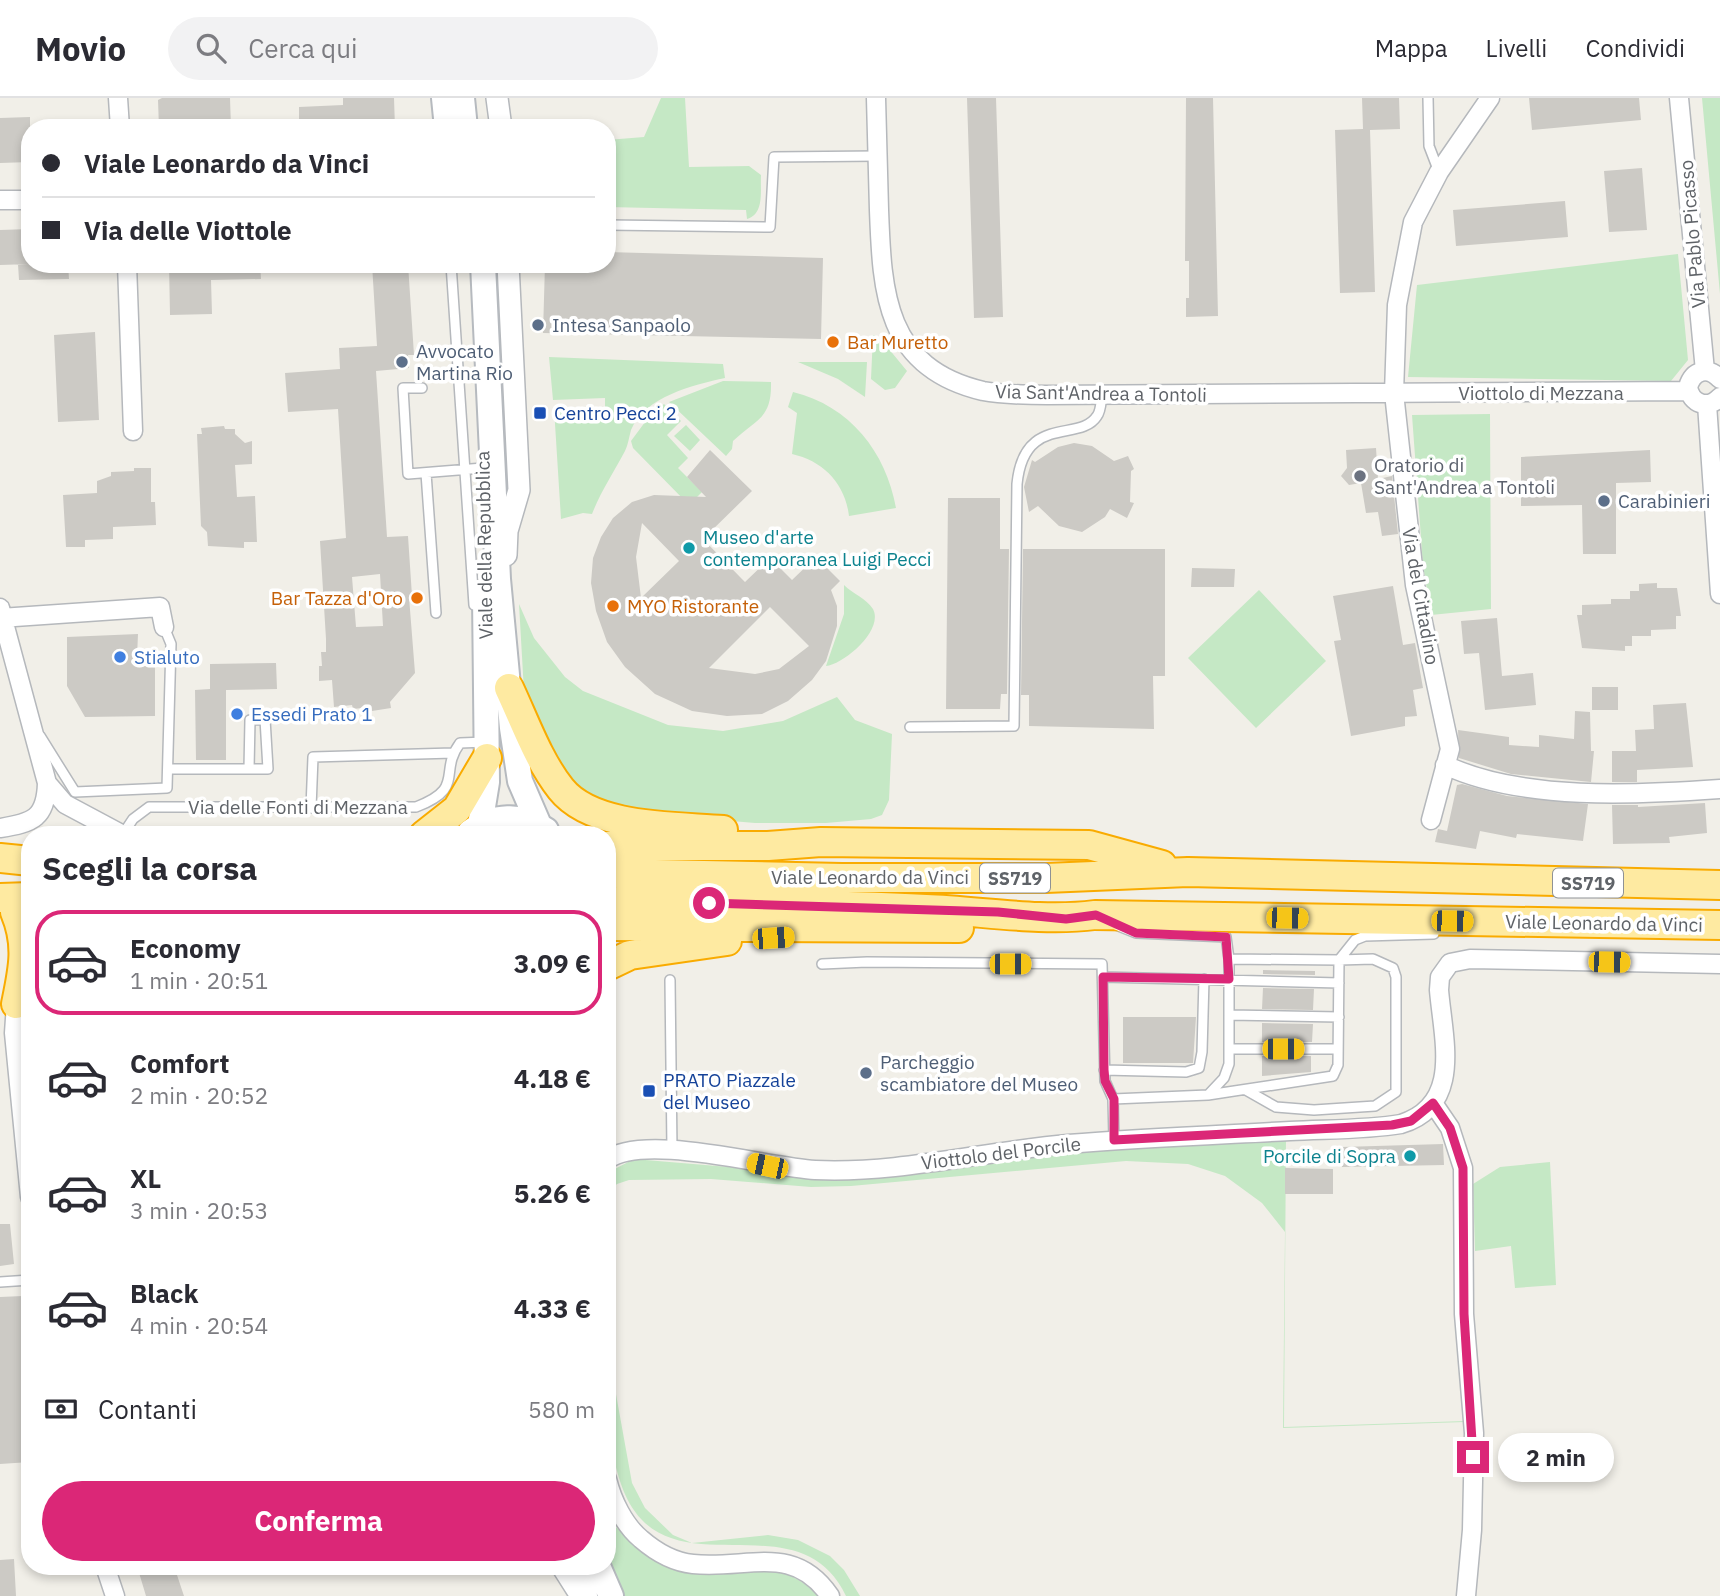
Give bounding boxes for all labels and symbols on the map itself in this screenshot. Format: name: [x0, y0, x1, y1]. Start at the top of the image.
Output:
street label: Via Pablo Picasso: [1674, 159, 1710, 309]
place label: Intesa Sanpaolo: [552, 313, 691, 337]
marker: Intesa Sanpaolo: [530, 317, 546, 333]
place label: Bar Muretto: [847, 330, 948, 354]
marker: Bar Muretto: [825, 334, 841, 350]
place label: Avvocato Martina Rio: [416, 339, 513, 385]
marker: Avvocato Martina Rio: [394, 354, 410, 370]
street label: Via Sant'Andrea a Tontoli: [995, 379, 1207, 407]
street label: Viottolo di Mezzana: [1458, 381, 1624, 405]
place label: Centro Pecci 2: [554, 401, 677, 425]
marker: Centro Pecci 2: [532, 405, 548, 421]
street label: Viale della Repubblica: [470, 450, 498, 640]
place label: Oratorio di Sant'Andrea a Tontoli: [1374, 453, 1555, 499]
marker: Oratorio di Sant'Andrea a Tontoli: [1352, 468, 1368, 484]
place label: Carabinieri: [1618, 489, 1710, 513]
marker: Carabinieri: [1596, 493, 1612, 509]
place label: Museo d'arte contemporanea Luigi Pecci: [703, 525, 932, 571]
street label: Via del Cittadino: [1397, 525, 1445, 667]
marker: Museo d'arte contemporanea Luigi Pecci: [681, 540, 697, 556]
place label: Bar Tazza d'Oro: [271, 586, 403, 610]
marker: Bar Tazza d'Oro: [409, 590, 425, 606]
place label: MYO Ristorante: [627, 594, 759, 618]
marker: MYO Ristorante: [605, 598, 621, 614]
place label: Stialuto: [134, 645, 200, 669]
marker: Stialuto: [112, 649, 128, 665]
place label: Essedi Prato 1: [251, 702, 373, 726]
marker: Essedi Prato 1: [229, 706, 245, 722]
street label: Via delle Fonti di Mezzana: [188, 795, 408, 819]
road number: SS719: [980, 864, 1050, 892]
street label: Viale Leonardo da Vinci: [771, 865, 969, 889]
road number: SS719: [1553, 868, 1623, 898]
route start: [693, 887, 725, 919]
car: [1266, 907, 1309, 929]
street label: Viale Leonardo da Vinci: [1505, 909, 1703, 937]
car: [1431, 910, 1474, 932]
car: [752, 926, 795, 950]
car: [1588, 951, 1631, 973]
car: [990, 954, 1032, 975]
car: [1263, 1039, 1305, 1060]
place label: Parcheggio scambiatore del Museo: [880, 1050, 1078, 1096]
marker: Parcheggio scambiatore del Museo: [858, 1065, 874, 1081]
place label: PRATO Piazzale del Museo: [663, 1068, 796, 1114]
marker: PRATO Piazzale del Museo: [641, 1083, 657, 1099]
street label: Viottolo del Porcile: [920, 1131, 1082, 1175]
place label: Porcile di Sopra: [1263, 1144, 1396, 1168]
marker: Porcile di Sopra: [1402, 1148, 1418, 1164]
car: [745, 1151, 790, 1181]
callout: 2 min: [1498, 1432, 1613, 1482]
route end: [1457, 1441, 1489, 1473]

